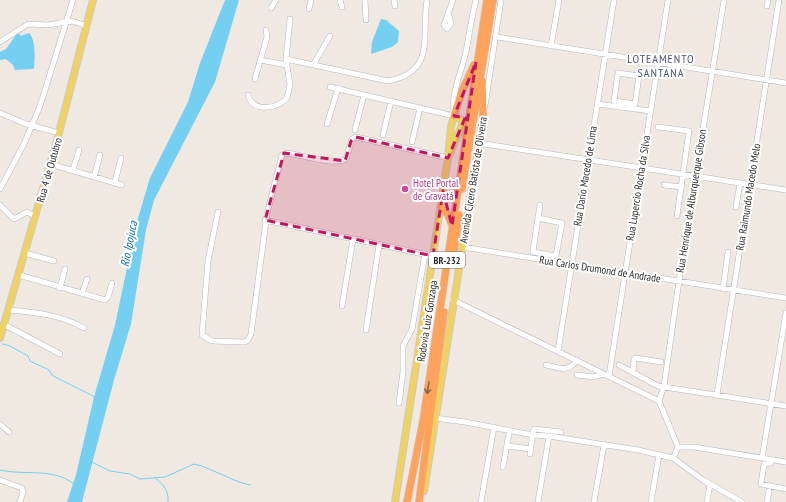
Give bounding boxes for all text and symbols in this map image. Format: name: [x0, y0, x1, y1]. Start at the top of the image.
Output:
district label: LOTEAMENTO SANTANA: [627, 51, 695, 80]
street label: Avenida Cicero Batista de Oliveira: [456, 116, 490, 244]
street label: Rua Dario Macedo de Lima: [570, 125, 600, 227]
street label: Rua Henrique de Alburquerque Gibson: [673, 128, 709, 274]
street label: Rua Lupercio Rocha da Silva: [623, 134, 653, 242]
street label: Rua 4 de Outubro: [33, 136, 65, 204]
street label: Rua Raimundo Macedo Melo: [733, 142, 763, 251]
place label: Hotel Portal de Gravatá: [413, 176, 459, 203]
marker: Hotel Portal de Gravatá: [400, 184, 410, 194]
water label: Rio Ipojuca: [117, 219, 141, 268]
road number: BR-232: [429, 252, 465, 268]
street label: Rua Carios Drumond de Andrade: [538, 253, 662, 286]
street label: Rodovia Luiz Gonzaga: [414, 279, 440, 363]
one-way arrow: [424, 382, 432, 395]

